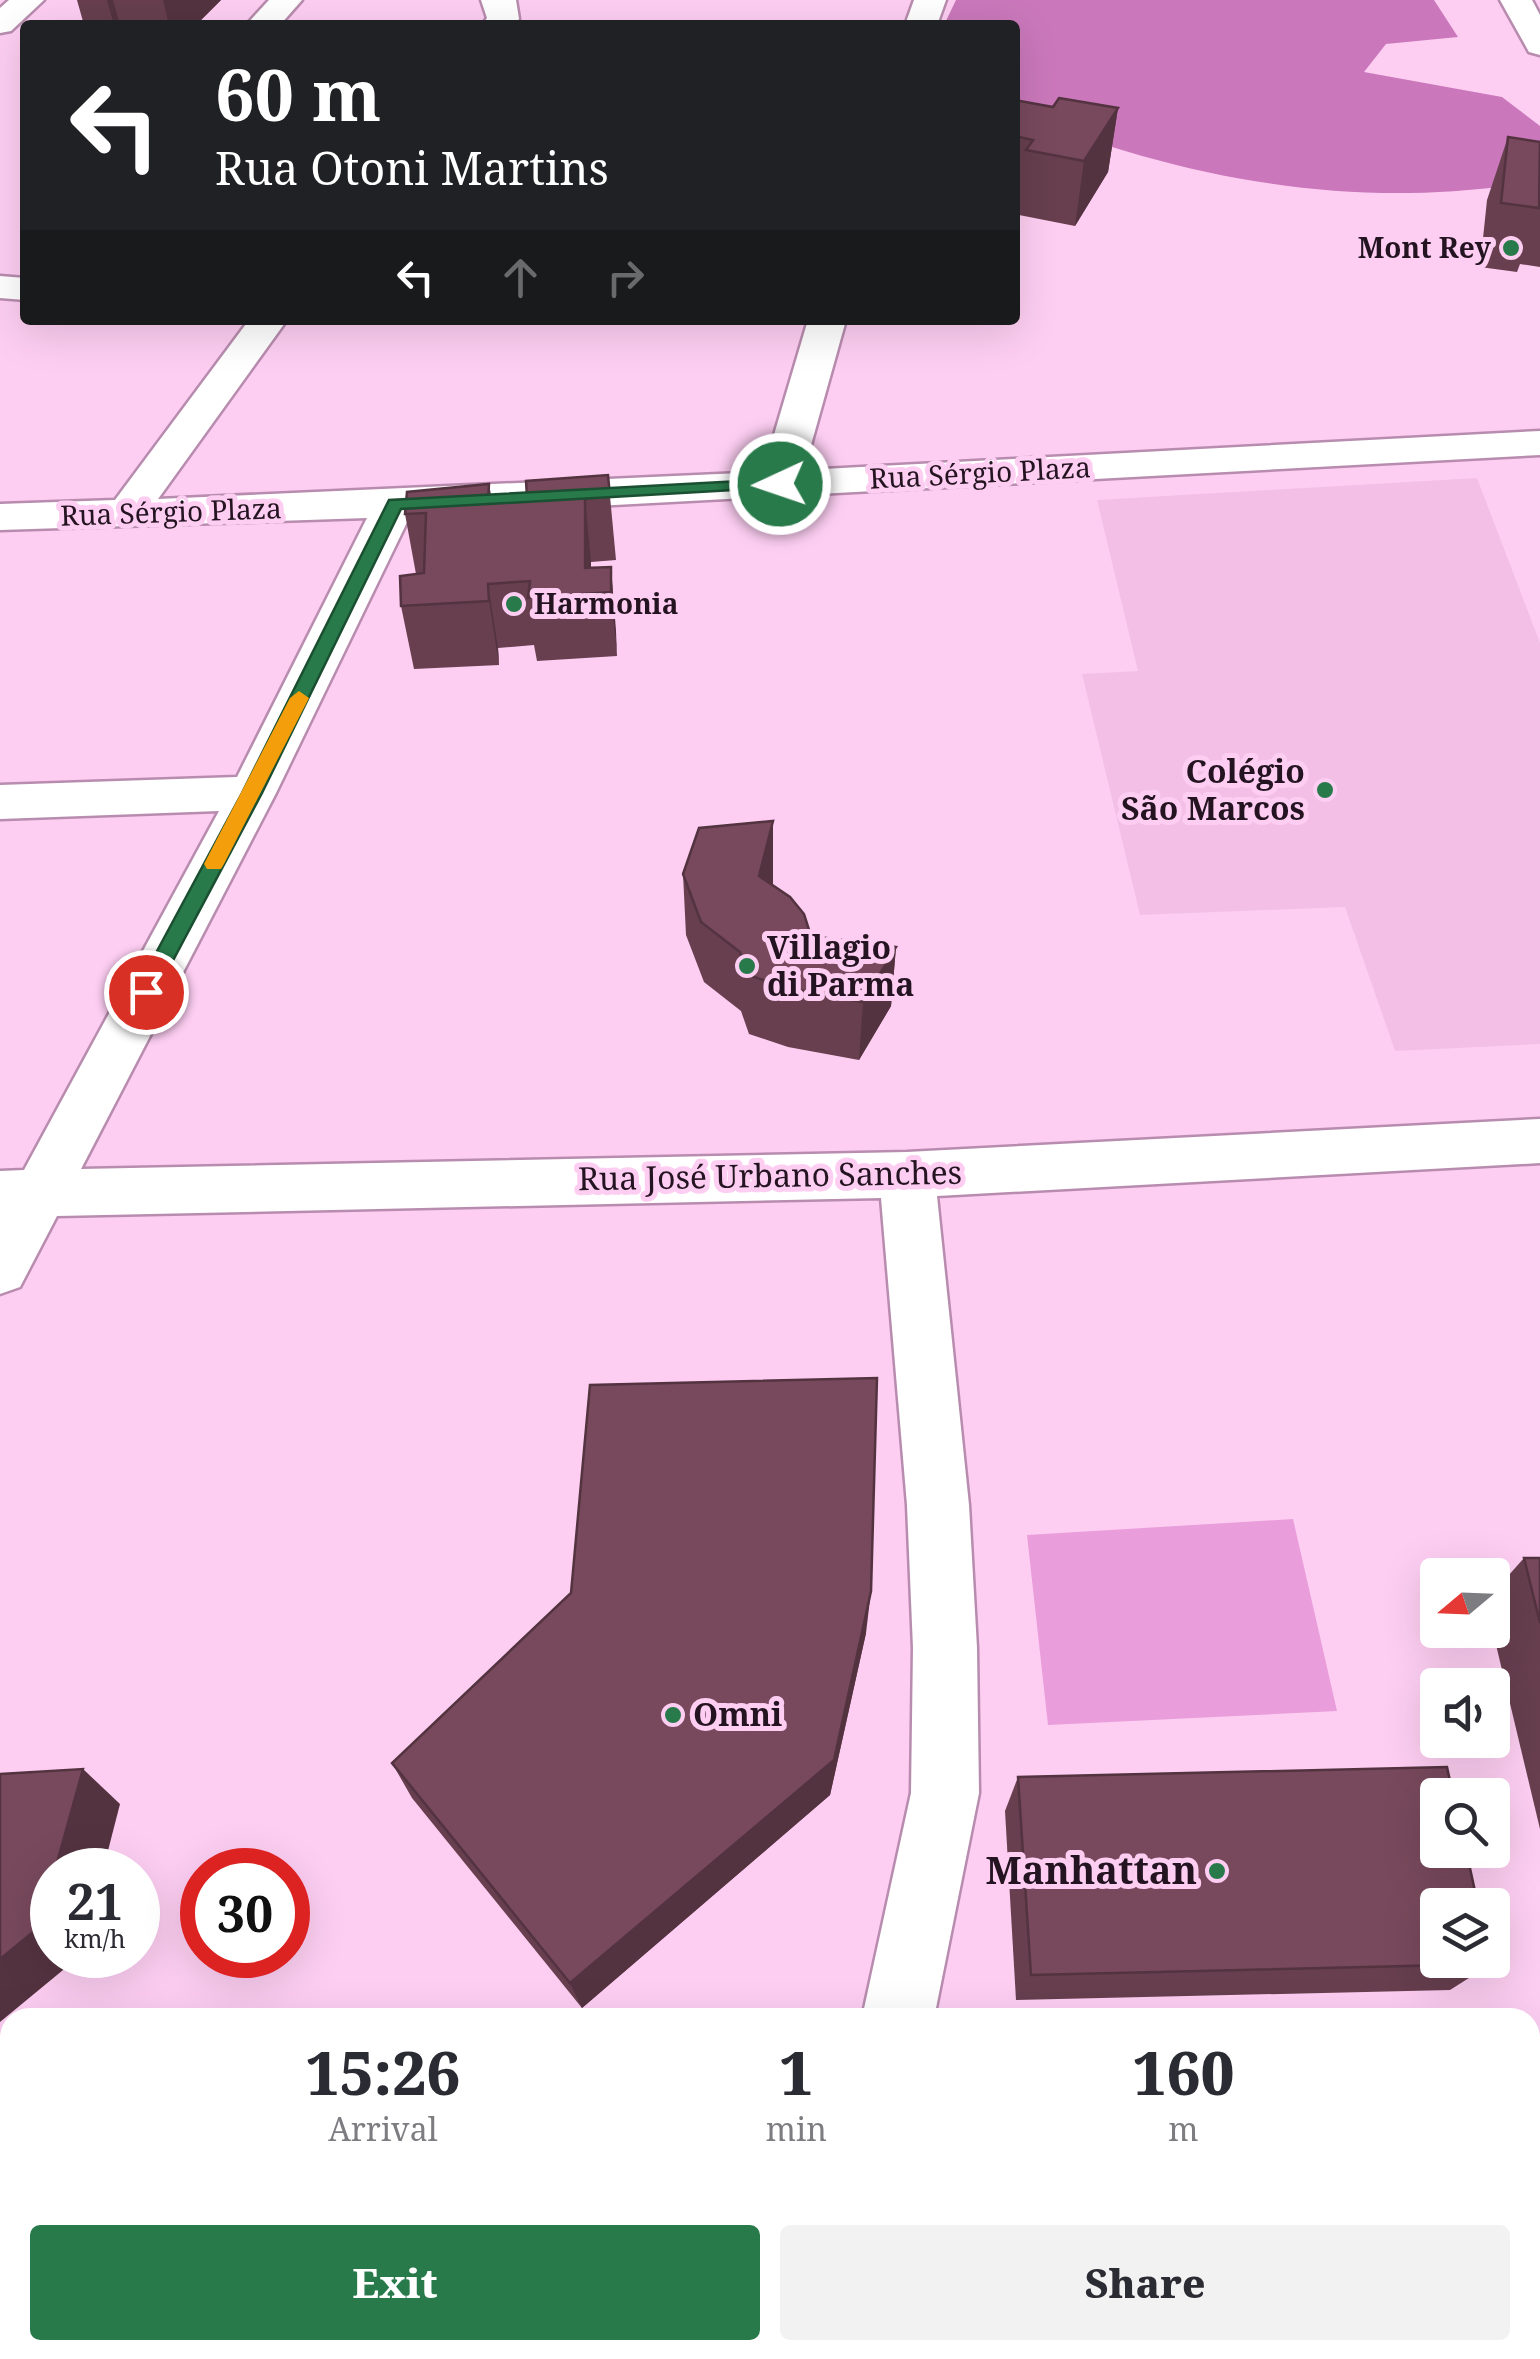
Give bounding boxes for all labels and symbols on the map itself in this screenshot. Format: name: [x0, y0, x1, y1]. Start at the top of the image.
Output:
place label: Mont Rey: [1358, 228, 1492, 266]
marker: Mont Rey: [1500, 237, 1522, 259]
position arrow: [728, 432, 832, 536]
street label: Rua Sérgio Plaza: [868, 447, 1092, 497]
street label: Rua Sérgio Plaza: [60, 488, 282, 534]
place label: Harmonia: [534, 584, 679, 622]
marker: Harmonia: [503, 593, 525, 615]
place label: Colégio São Marcos: [1121, 749, 1305, 829]
marker: Colégio São Marcos: [1314, 779, 1336, 801]
place label: Villagio di Parma: [767, 925, 914, 1005]
pin: [104, 950, 189, 1035]
marker: Villagio di Parma: [736, 955, 758, 977]
street label: Rua José Urbano Sanches: [578, 1150, 962, 1199]
north arrow: [1420, 1558, 1510, 1648]
place label: Omni: [693, 1692, 782, 1735]
marker: Omni: [662, 1704, 684, 1726]
place label: Manhattan: [986, 1843, 1197, 1895]
speed limit sign: 30: [180, 1848, 310, 1978]
marker: Manhattan: [1206, 1860, 1228, 1882]

